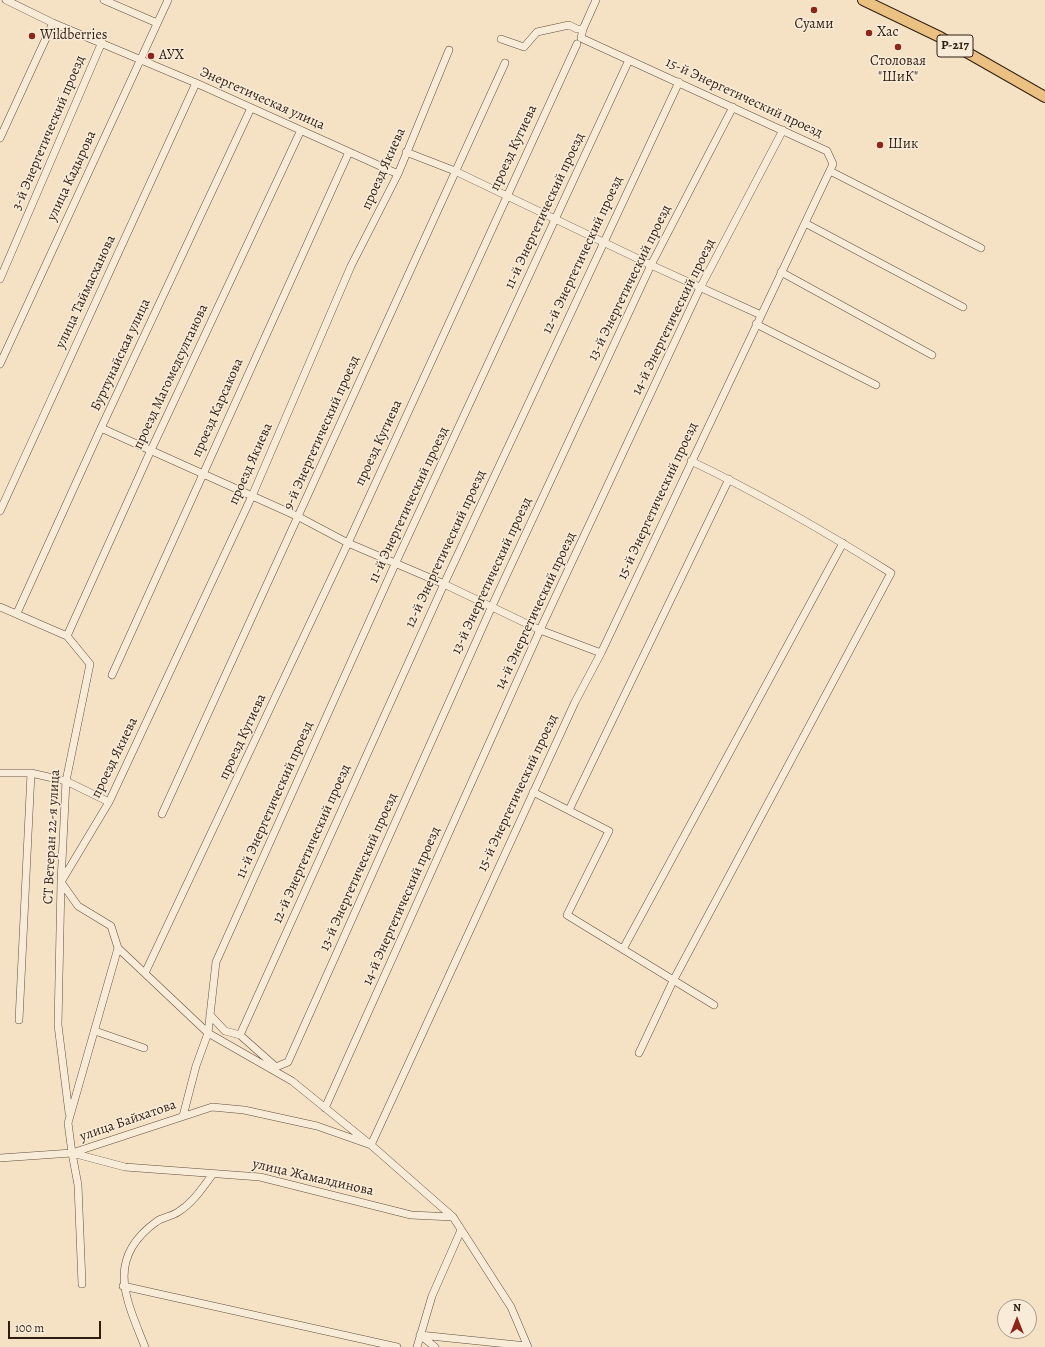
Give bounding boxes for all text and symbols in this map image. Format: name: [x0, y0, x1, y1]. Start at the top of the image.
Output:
marker: Суами: [809, 5, 819, 15]
place label: Суами: [795, 17, 833, 33]
place label: Хас: [877, 25, 899, 41]
place label: Wildberries: [40, 28, 107, 44]
marker: Хас: [864, 28, 874, 38]
marker: Wildberries: [27, 31, 37, 41]
road number: Р-217: [937, 35, 973, 57]
marker: Столовая "ШиК": [893, 42, 903, 52]
place label: АУХ: [159, 48, 184, 64]
marker: АУХ: [146, 51, 156, 61]
street label: 3-й Энергетический проезд: [9, 53, 89, 213]
street label: 15-й Энергетический проезд: [663, 54, 825, 142]
place label: Столовая "ШиК": [870, 54, 926, 86]
street label: Энергетическая улица: [197, 64, 327, 134]
street label: проезд Кугиева: [487, 102, 541, 194]
street label: проезд Якиева: [358, 125, 410, 213]
street label: улица Кадырова: [44, 128, 100, 224]
street label: 11-й Энергетический проезд: [501, 130, 589, 292]
place label: Шик: [888, 137, 918, 153]
marker: Шик: [875, 140, 885, 150]
street label: 12-й Энергетический проезд: [539, 173, 627, 337]
street label: 13-й Энергетический проезд: [585, 202, 675, 364]
street label: улица Таймасханова: [52, 233, 120, 351]
street label: 14-й Энергетический проезд: [629, 236, 719, 398]
street label: Буртунайская улица: [88, 296, 154, 414]
street label: проезд Магомедсултанова: [130, 302, 212, 452]
street label: 9-й Энергетический проезд: [280, 353, 364, 513]
street label: проезд Карсакова: [189, 356, 247, 460]
street label: проезд Кугиева: [352, 397, 406, 489]
street label: проезд Якиева: [225, 420, 277, 508]
street label: 15-й Энергетический проезд: [614, 420, 702, 582]
street label: 11-й Энергетический проезд: [365, 424, 453, 586]
street label: 12-й Энергетический проезд: [402, 467, 490, 631]
street label: 13-й Энергетический проезд: [448, 495, 536, 657]
street label: 14-й Энергетический проезд: [492, 530, 580, 692]
street label: проезд Кугиева: [216, 691, 270, 783]
street label: 15-й Энергетический проезд: [474, 712, 562, 874]
street label: проезд Якиева: [88, 715, 142, 801]
street label: 11-й Энергетический проезд: [233, 719, 317, 881]
street label: 12-й Энергетический проезд: [269, 762, 355, 926]
street label: СТ Ветеран 22-я улица: [40, 769, 64, 905]
street label: 13-й Энергетический проезд: [316, 790, 402, 954]
street label: 14-й Энергетический проезд: [359, 824, 445, 988]
street label: улица Байхатова: [78, 1097, 178, 1145]
street label: улица Жамалдинова: [251, 1156, 375, 1200]
north arrow: [997, 1299, 1037, 1339]
text: N: [1013, 1300, 1021, 1315]
scale bar: [10, 1313, 103, 1339]
text: 100 m: [15, 1320, 44, 1336]

